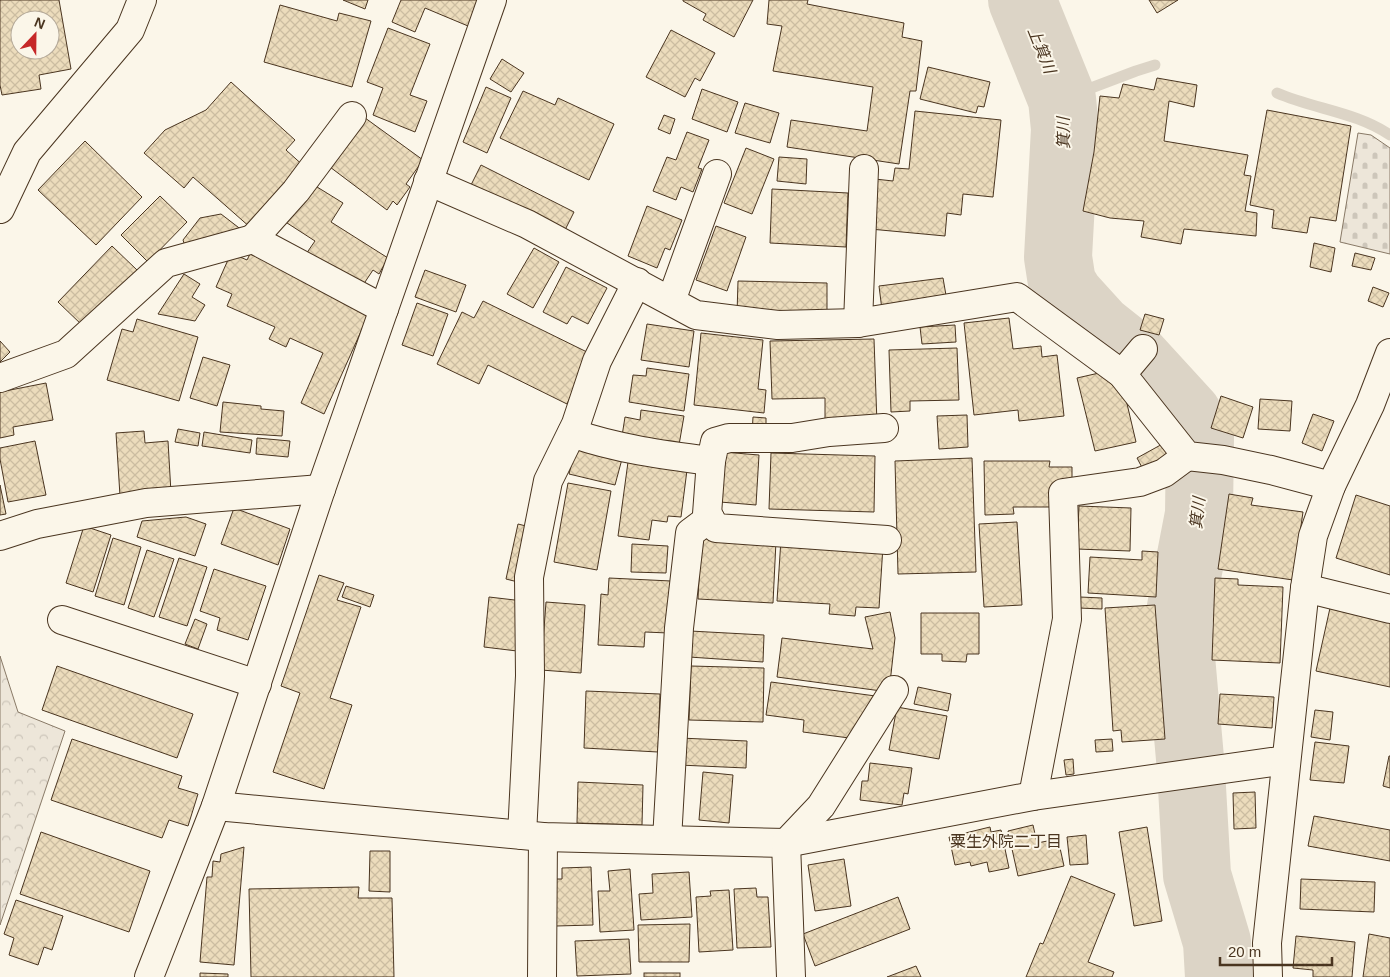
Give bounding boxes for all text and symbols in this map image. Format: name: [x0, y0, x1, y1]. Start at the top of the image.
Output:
north arrow: [10, 10, 60, 60]
text: N: [32, 14, 48, 32]
water label: 上箕川: [1025, 25, 1059, 77]
water label: 箕川: [1055, 115, 1072, 149]
water label: 箕川: [1187, 494, 1208, 530]
district label: 粟生外院二丁目: [950, 833, 1062, 850]
scale bar: [1220, 934, 1332, 966]
text: 20 m: [1228, 943, 1261, 960]

